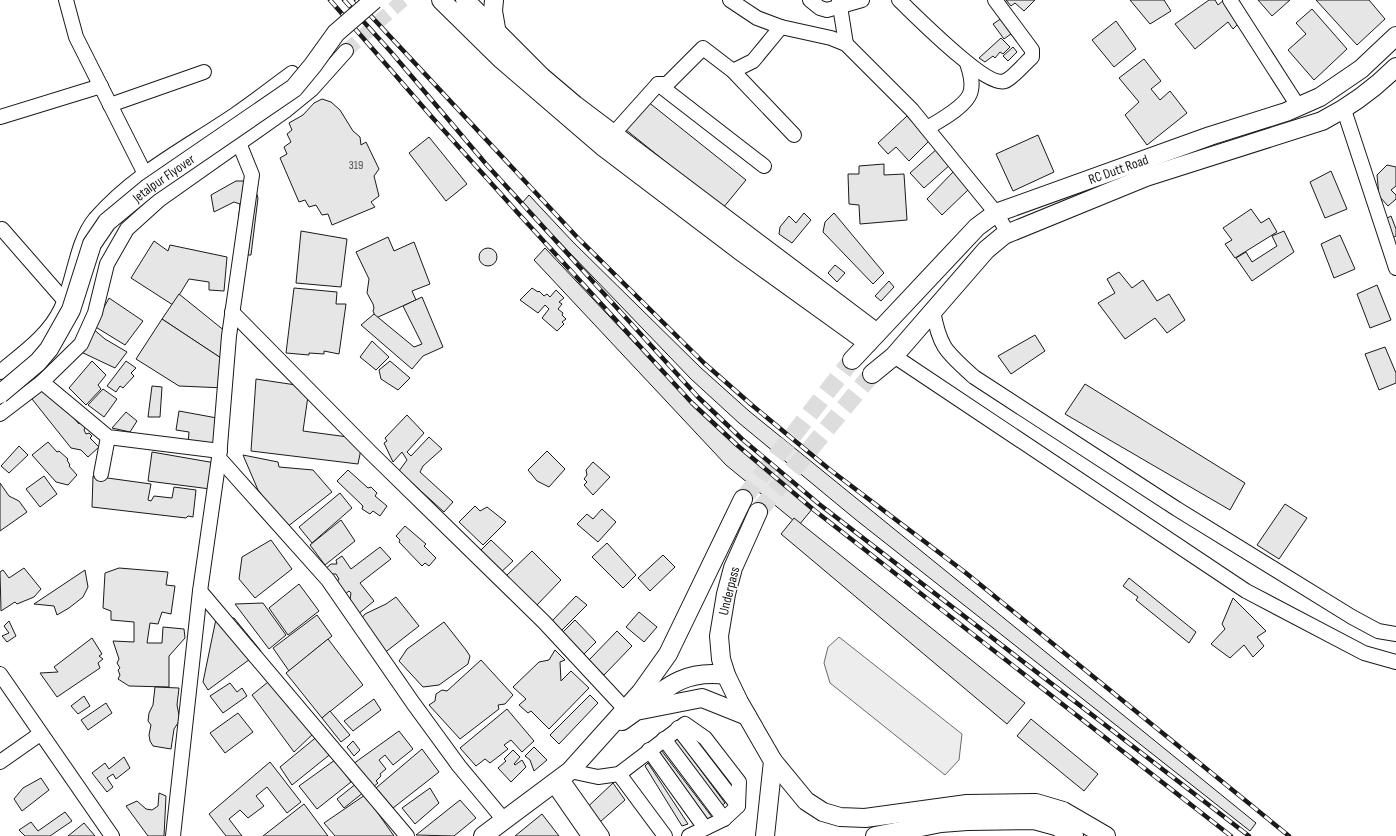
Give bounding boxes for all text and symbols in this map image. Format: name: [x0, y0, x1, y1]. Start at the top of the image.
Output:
street label: Jetalpur Flyover: [128, 150, 198, 207]
street label: RC Dutt Road: [1086, 150, 1151, 188]
house number: 319: [349, 158, 363, 173]
street label: Underpass: [715, 565, 743, 617]

